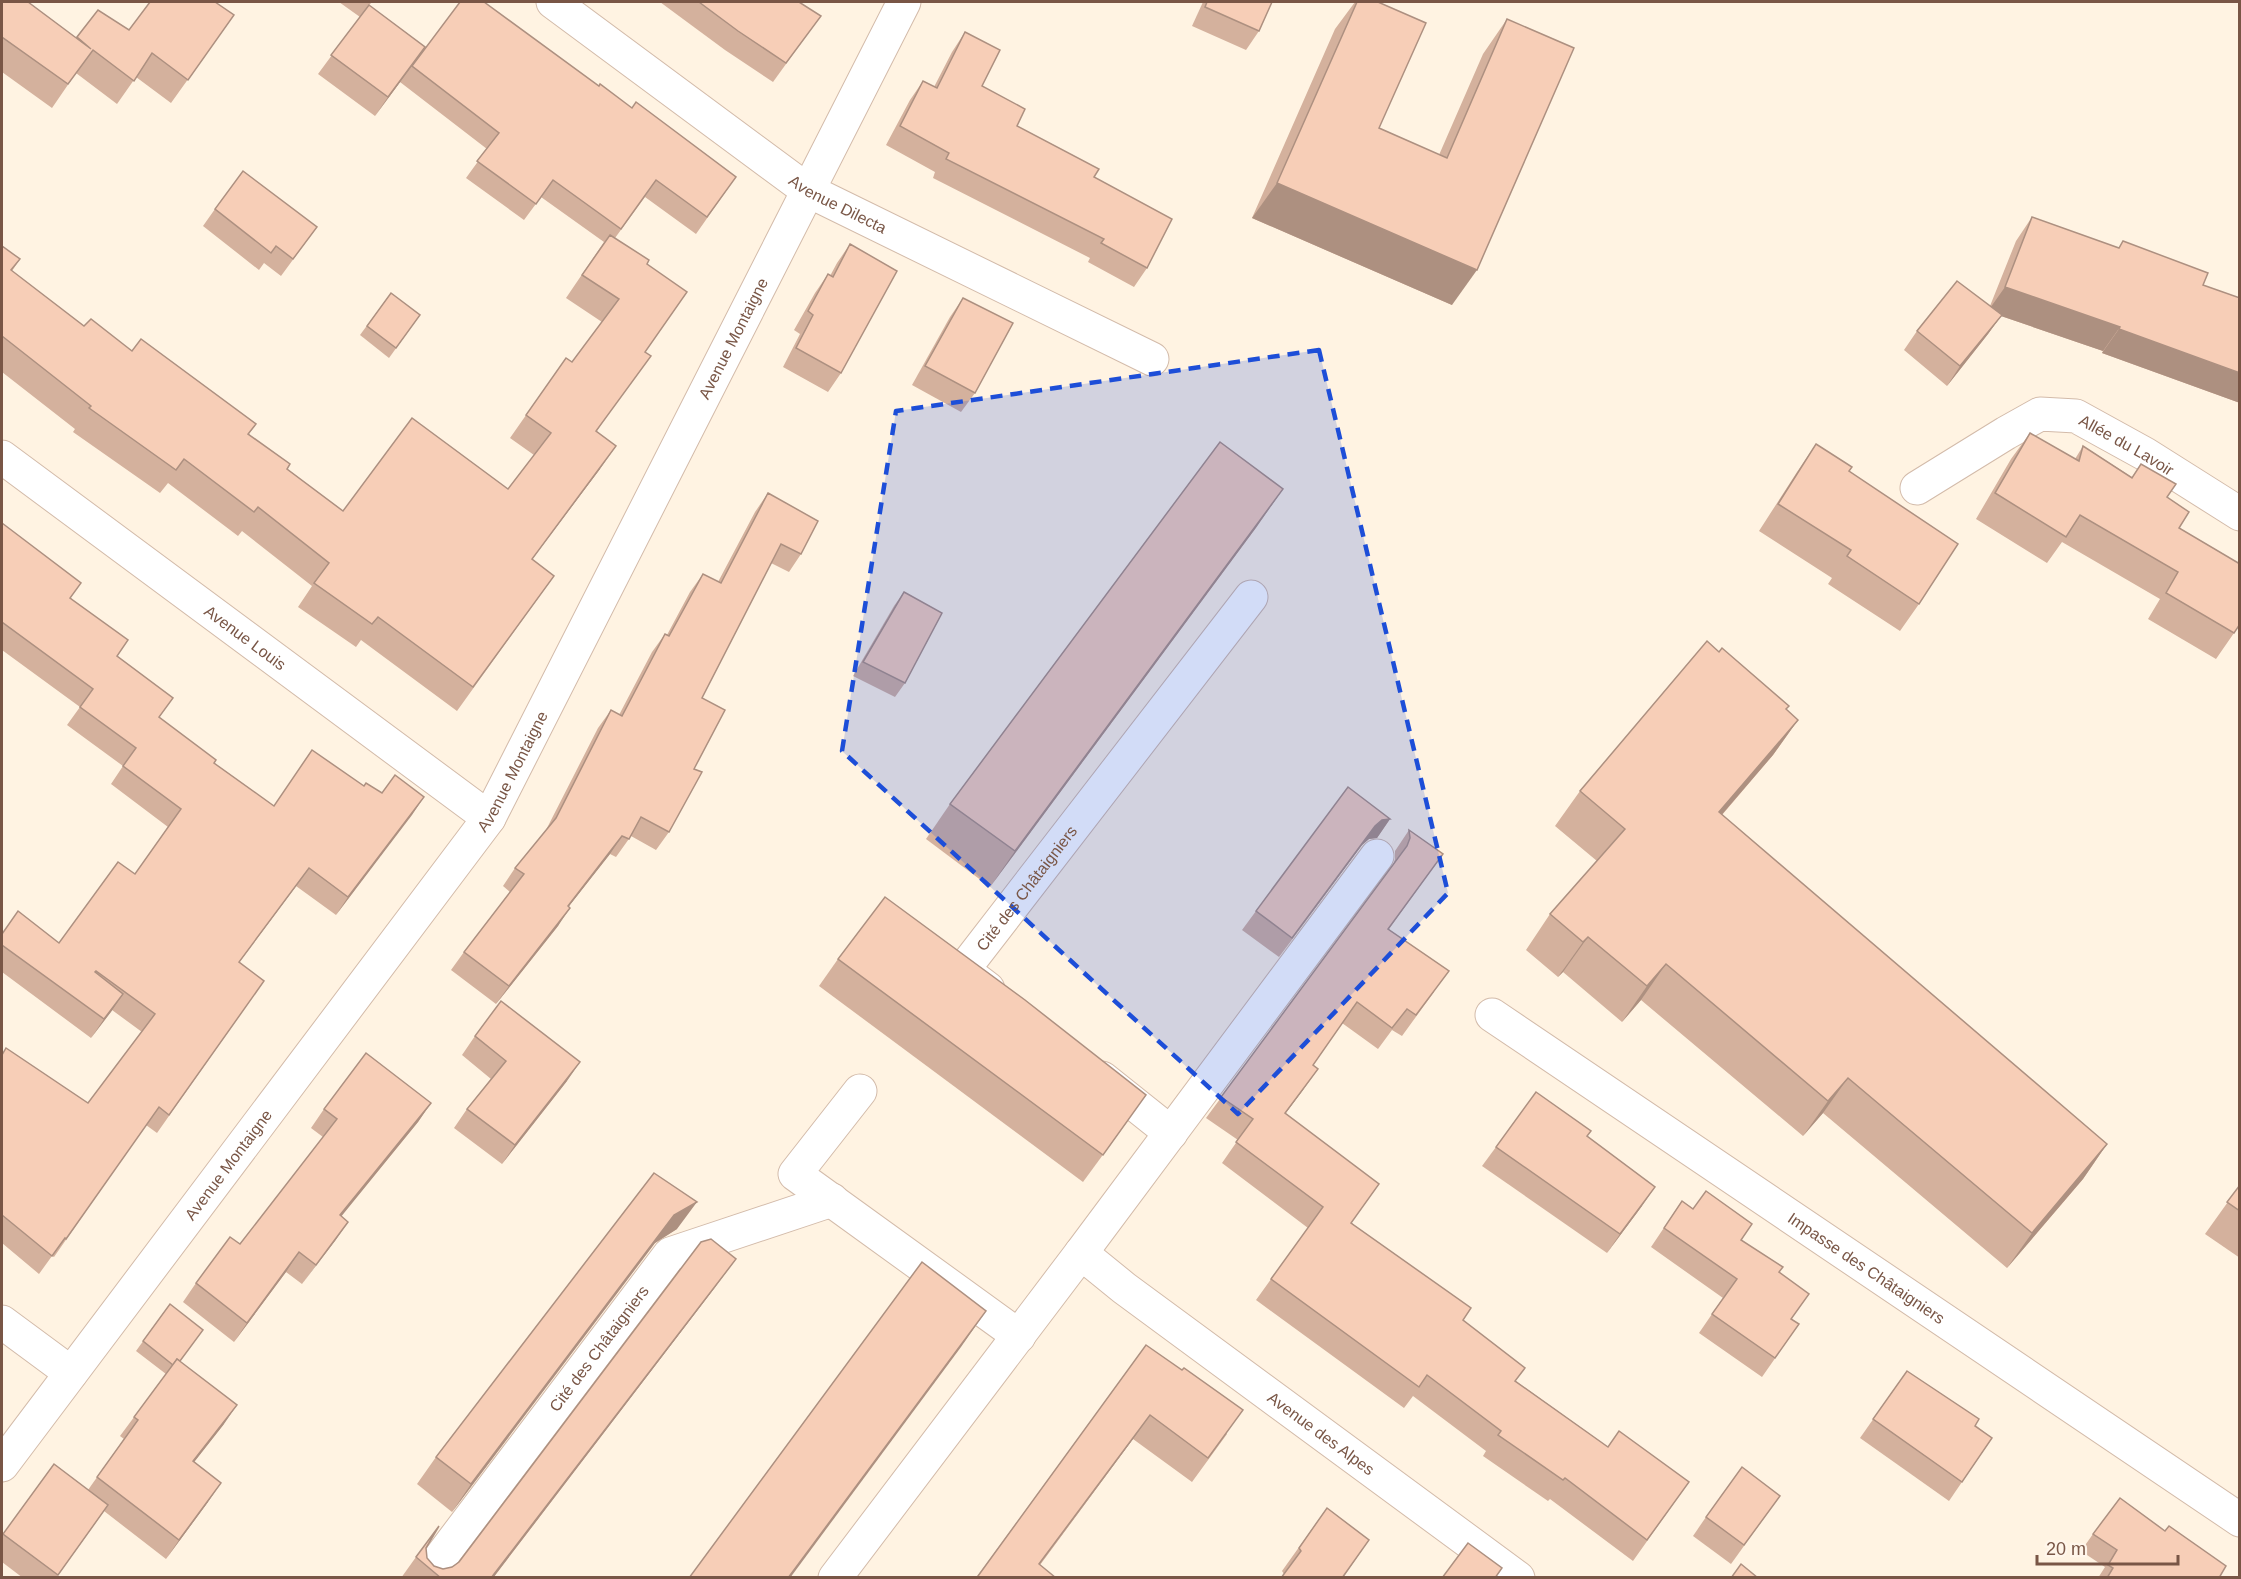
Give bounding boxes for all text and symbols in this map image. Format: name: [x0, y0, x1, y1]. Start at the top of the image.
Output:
street label: Avenue Dilecta: [786, 172, 889, 237]
street label: Avenue Montaigne: [696, 275, 771, 402]
street label: Allée du Lavoir: [2076, 412, 2177, 479]
street label: Avenue Louis: [201, 602, 289, 673]
street label: Avenue Montaigne: [474, 708, 551, 835]
street label: Cité des Châtaigniers: [973, 823, 1080, 954]
street label: Avenue Montaigne: [182, 1106, 275, 1223]
street label: Impasse des Châtaigniers: [1785, 1209, 1948, 1327]
street label: Cité des Châtaigniers: [546, 1282, 652, 1415]
street label: Avenue des Alpes: [1264, 1389, 1378, 1478]
scale bar: [2037, 1528, 2178, 1566]
text: 20 m: [2046, 1539, 2086, 1559]

